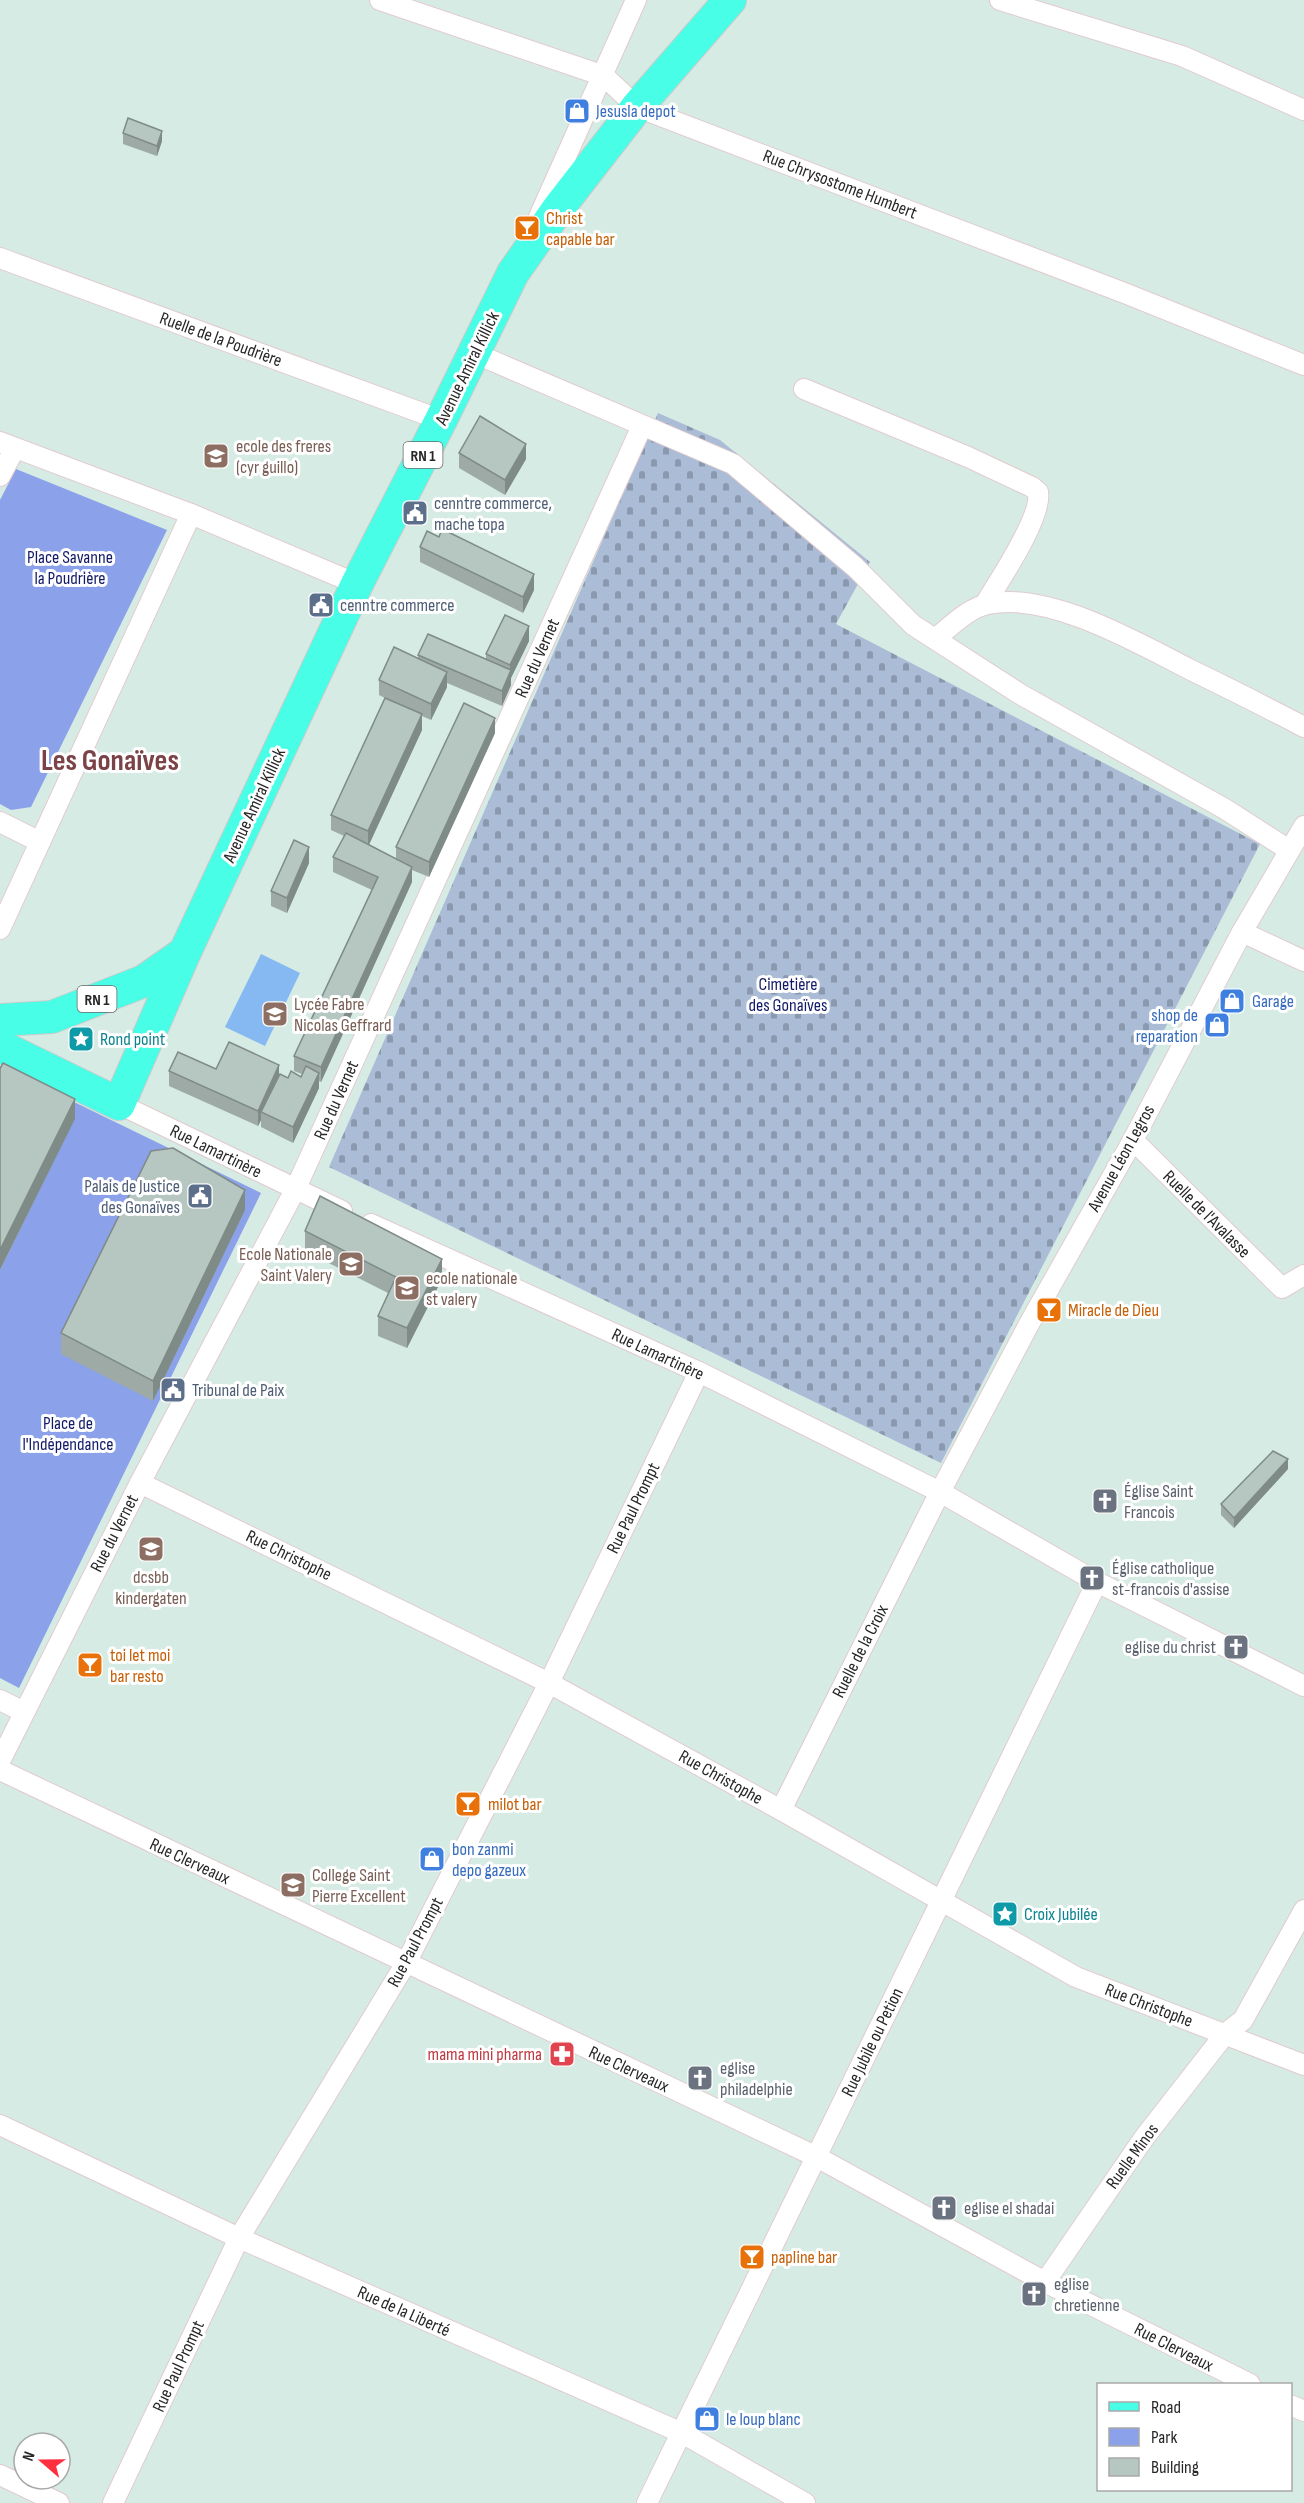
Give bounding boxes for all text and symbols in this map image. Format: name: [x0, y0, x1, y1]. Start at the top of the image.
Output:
shop icon: Jesusla depot: [562, 96, 592, 126]
place label: Jesusla depot: [595, 101, 676, 122]
street label: Rue Chrysostome Humbert: [760, 145, 920, 224]
place label: Christ capable bar: [546, 208, 615, 250]
bar icon: Christ capable bar: [512, 213, 542, 243]
street label: Ruelle de la Poudrière: [157, 308, 285, 371]
street label: Avenue Amiral Killick: [430, 308, 504, 429]
place label: ecole des freres (cyr guillo): [236, 436, 331, 478]
school or university icon: ecole des freres (cyr guillo): [201, 441, 231, 471]
road number: RN 1: [404, 442, 442, 468]
place label: cenntre commerce, mache topa: [434, 493, 552, 535]
public building icon: cenntre commerce, mache topa: [400, 498, 430, 528]
park label: Place Savanne la Poudrière: [27, 547, 113, 589]
public building icon: cenntre commerce: [306, 590, 336, 620]
place label: cenntre commerce: [340, 595, 455, 616]
street label: Rue du Vernet: [511, 615, 564, 701]
district label: Les Gonaïves: [41, 743, 179, 779]
street label: Avenue Amiral Killick: [218, 745, 290, 867]
park label: Cimetière des Gonaïves: [748, 974, 828, 1016]
road number: RN 1: [78, 986, 116, 1012]
shop icon: Garage: [1217, 986, 1247, 1016]
place label: Garage: [1252, 991, 1294, 1012]
place label: Lycée Fabre Nicolas Geffrard: [294, 994, 392, 1036]
school or university icon: Lycée Fabre Nicolas Geffrard: [260, 999, 290, 1029]
place label: shop de reparation: [1136, 1005, 1198, 1047]
shop icon: shop de reparation: [1202, 1010, 1232, 1040]
place icon: Rond point: [66, 1024, 96, 1054]
place label: Rond point: [100, 1029, 166, 1050]
street label: Rue du Vernet: [310, 1057, 363, 1143]
street label: Avenue Léon Legros: [1083, 1101, 1159, 1216]
street label: Rue Lamartinère: [167, 1120, 265, 1183]
street label: Ruelle de l'Avalasse: [1159, 1166, 1255, 1262]
place label: Palais de Justice des Gonaïves: [84, 1176, 180, 1218]
public building icon: Palais de Justice des Gonaïves: [185, 1181, 215, 1211]
place label: Ecole Nationale Saint Valery: [239, 1244, 332, 1286]
school or university icon: Ecole Nationale Saint Valery: [336, 1249, 366, 1279]
place label: ecole nationale st valery: [426, 1268, 517, 1310]
school or university icon: ecole nationale st valery: [392, 1273, 422, 1303]
bar icon: Miracle de Dieu: [1034, 1295, 1064, 1325]
place label: Miracle de Dieu: [1068, 1300, 1159, 1321]
street label: Rue Lamartinère: [608, 1324, 707, 1385]
public building icon: Tribunal de Paix: [158, 1375, 188, 1405]
place label: Tribunal de Paix: [192, 1380, 285, 1401]
park label: Place de l'Indépendance: [22, 1413, 114, 1455]
street label: Rue Paul Prompt: [602, 1459, 665, 1557]
place label: Église Saint Francois: [1124, 1481, 1194, 1523]
church icon: Église Saint Francois: [1090, 1486, 1120, 1516]
street label: Rue du Vernet: [86, 1491, 143, 1575]
street label: Rue Christophe: [243, 1526, 335, 1585]
school or university icon: dcsbb kindergaten: [136, 1534, 166, 1564]
place label: Église catholique st-francois d'assise: [1112, 1558, 1230, 1600]
church icon: Église catholique st-francois d'assise: [1077, 1563, 1107, 1593]
place label: dcsbb kindergaten: [115, 1567, 187, 1609]
street label: Ruelle de la Croix: [828, 1601, 893, 1701]
church icon: eglise du christ: [1221, 1632, 1251, 1662]
place label: eglise du christ: [1125, 1637, 1216, 1658]
place label: toi let moi bar resto: [110, 1645, 170, 1687]
bar icon: toi let moi bar resto: [75, 1650, 105, 1680]
street label: Rue Christophe: [675, 1746, 766, 1809]
bar icon: milot bar: [453, 1789, 483, 1819]
place label: milot bar: [488, 1794, 542, 1815]
street label: Rue Clerveaux: [146, 1834, 233, 1889]
place label: bon zanmi depo gazeux: [452, 1839, 526, 1881]
shop icon: bon zanmi depo gazeux: [417, 1844, 447, 1874]
place label: College Saint Pierre Excellent: [312, 1865, 406, 1907]
school or university icon: College Saint Pierre Excellent: [278, 1870, 308, 1900]
street label: Rue Paul Prompt: [383, 1893, 448, 1991]
place icon: Croix Jubilée: [990, 1899, 1020, 1929]
place label: Croix Jubilée: [1024, 1904, 1098, 1925]
street label: Rue Christophe: [1102, 1979, 1196, 2032]
street label: Rue Jubile ou Petion: [837, 1985, 908, 2100]
pharmacy icon: mama mini pharma: [547, 2039, 577, 2069]
street label: Rue Clerveaux: [585, 2042, 672, 2097]
place label: mama mini pharma: [428, 2044, 542, 2065]
place label: eglise philadelphie: [720, 2058, 793, 2100]
church icon: eglise philadelphie: [685, 2063, 715, 2093]
street label: Ruelle Minos: [1102, 2120, 1163, 2193]
church icon: eglise el shadai: [929, 2193, 959, 2223]
place label: eglise el shadai: [964, 2198, 1054, 2219]
bar icon: papline bar: [737, 2242, 767, 2272]
place label: papline bar: [771, 2247, 837, 2268]
place label: eglise chretienne: [1054, 2274, 1120, 2316]
church icon: eglise chretienne: [1019, 2279, 1049, 2309]
street label: Rue de la Liberté: [354, 2282, 453, 2341]
street label: Rue Paul Prompt: [148, 2317, 209, 2415]
street label: Rue Clerveaux: [1131, 2319, 1217, 2376]
legend: [1097, 2383, 1292, 2491]
text: Road: [1151, 2397, 1181, 2418]
shop icon: le loup blanc: [692, 2404, 722, 2434]
place label: le loup blanc: [726, 2409, 801, 2430]
text: Park: [1151, 2427, 1177, 2448]
north arrow: [12, 2431, 72, 2491]
text: N: [19, 2449, 40, 2464]
text: Building: [1151, 2457, 1199, 2478]

